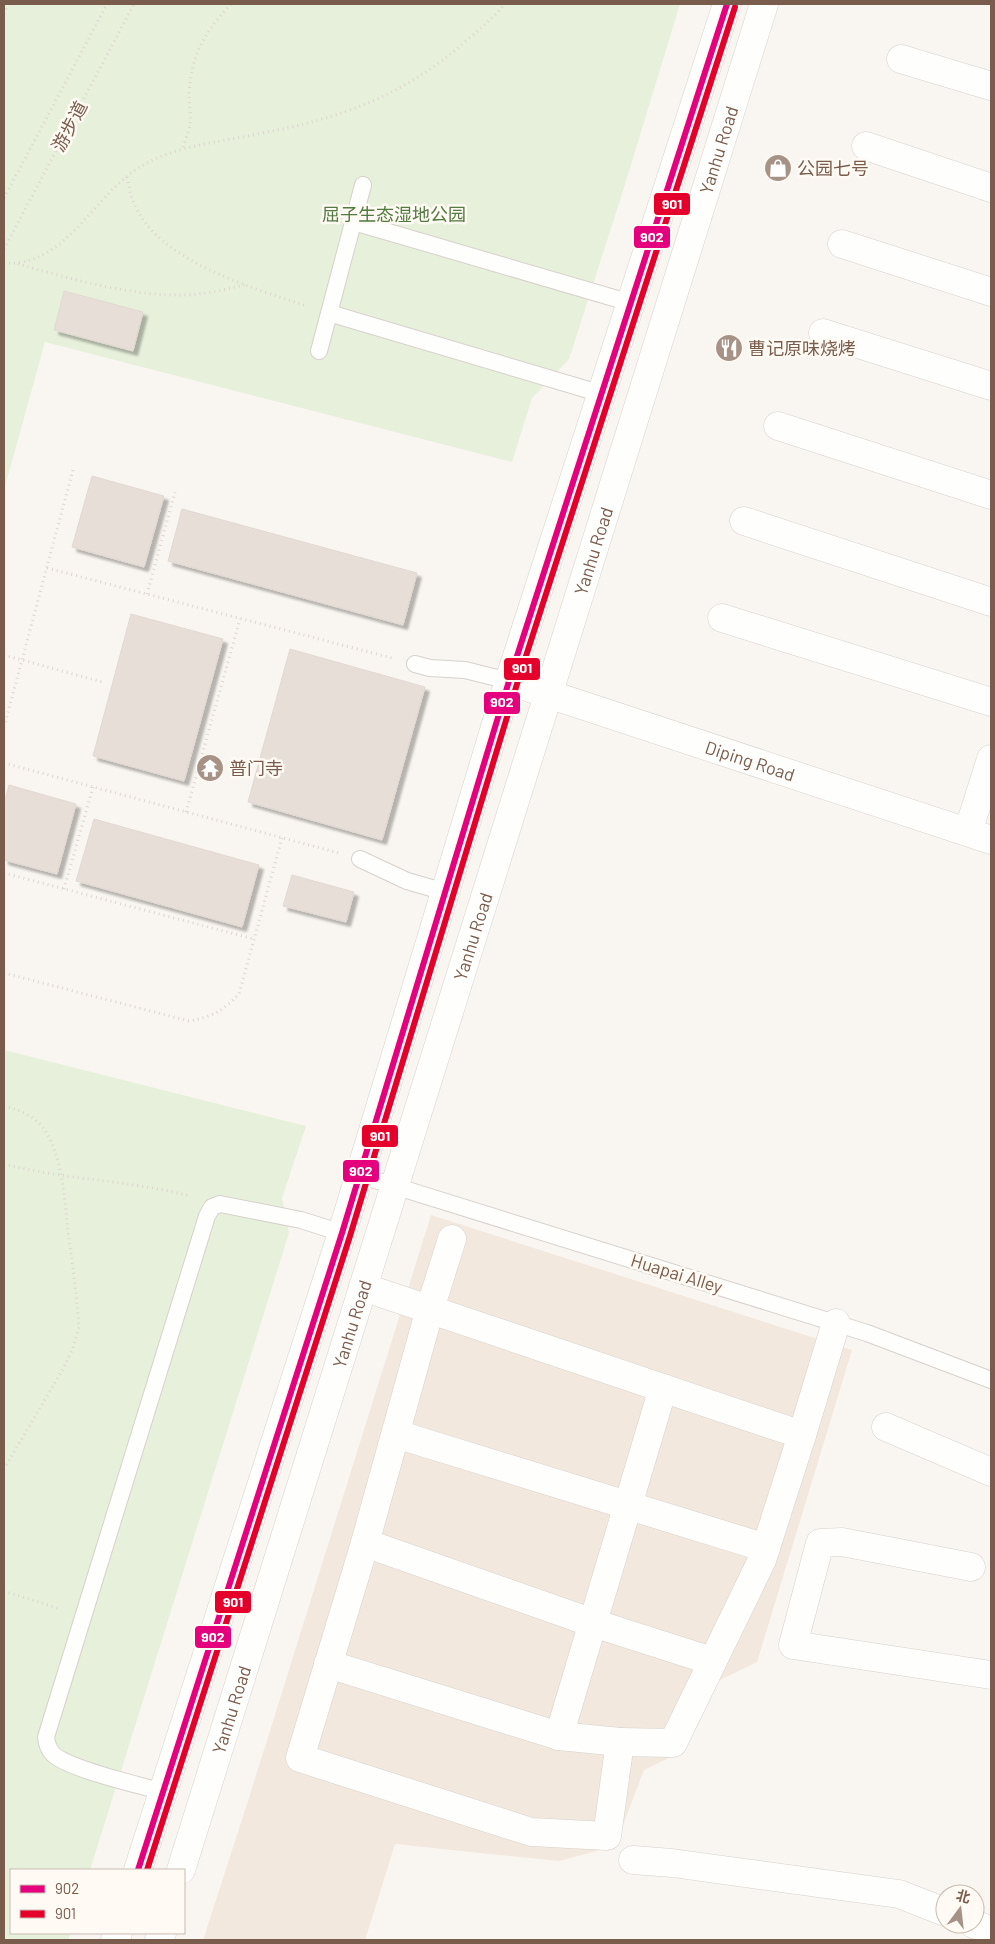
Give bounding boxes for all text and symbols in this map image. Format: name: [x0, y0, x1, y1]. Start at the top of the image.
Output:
street label: 游步道: [47, 97, 91, 155]
street label: Yanhu Road: [694, 103, 742, 197]
shop icon: 公园七号: [763, 153, 793, 183]
place label: 公园七号: [797, 157, 869, 179]
line badge: 901: [653, 192, 691, 216]
text: 901: [662, 195, 682, 212]
park label: 屈子生态湿地公园: [322, 203, 466, 225]
line badge: 902: [633, 225, 671, 249]
text: 902: [640, 228, 664, 245]
restaurant icon: 曹记原味烧烤: [714, 333, 744, 363]
place label: 曹记原味烧烤: [748, 337, 856, 359]
street label: Yanhu Road: [569, 504, 617, 598]
line badge: 901: [503, 657, 541, 681]
text: 901: [512, 659, 532, 676]
line badge: 902: [483, 691, 521, 715]
text: 902: [490, 693, 514, 710]
street label: Diping Road: [703, 736, 798, 786]
temple icon: 普门寺: [195, 753, 225, 783]
place label: 普门寺: [229, 757, 283, 779]
street label: Yanhu Road: [449, 890, 497, 983]
line badge: 901: [361, 1124, 399, 1148]
text: 901: [370, 1127, 390, 1144]
line badge: 902: [342, 1159, 380, 1183]
text: 902: [349, 1162, 373, 1179]
street label: Huapai Alley: [628, 1249, 726, 1297]
street label: Yanhu Road: [328, 1277, 376, 1371]
line badge: 901: [214, 1590, 252, 1614]
text: 901: [223, 1593, 243, 1610]
line badge: 902: [194, 1625, 232, 1649]
text: 902: [201, 1628, 225, 1645]
street label: Yanhu Road: [207, 1663, 255, 1756]
legend: [10, 1869, 185, 1934]
text: 902: [55, 1879, 79, 1897]
north arrow: [935, 1884, 985, 1934]
text: 北: [955, 1886, 972, 1906]
text: 901: [55, 1904, 76, 1922]

